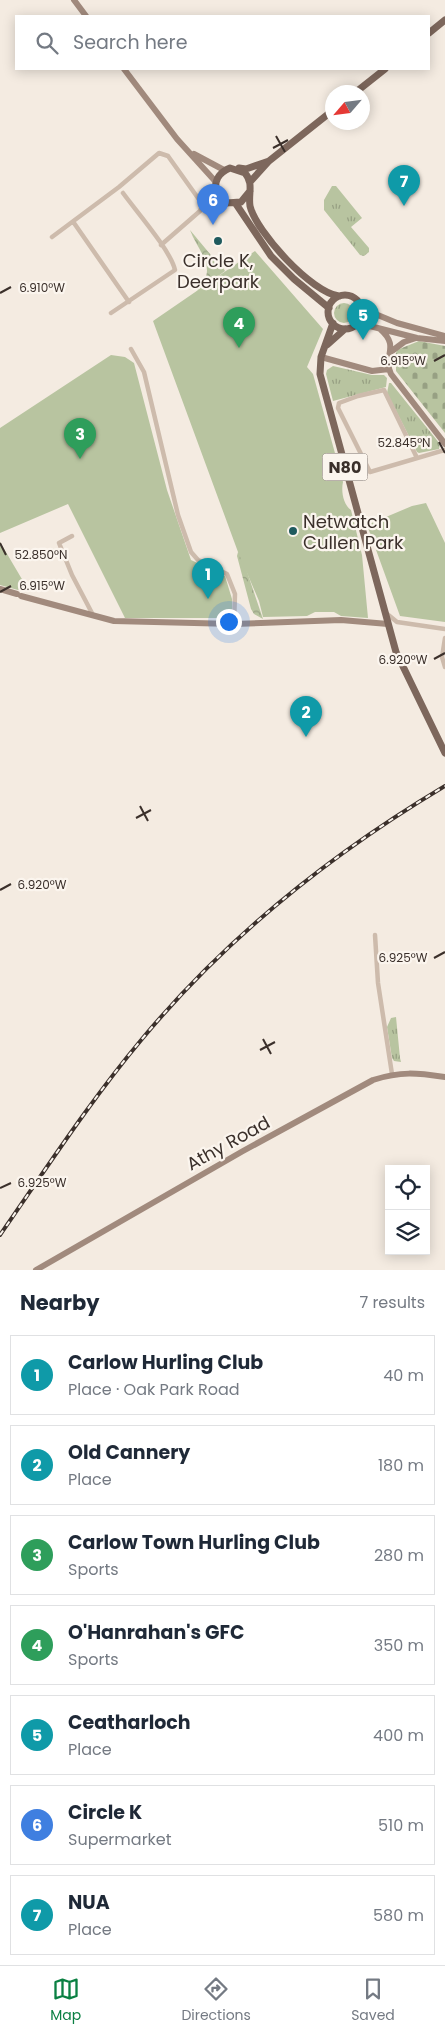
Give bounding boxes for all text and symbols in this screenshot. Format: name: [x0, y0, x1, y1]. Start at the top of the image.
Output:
search box: [15, 15, 430, 70]
icon: search: [33, 29, 61, 57]
text: Search here: [73, 29, 187, 56]
north arrow: [325, 85, 370, 130]
pin: 7: [388, 165, 420, 206]
pin: 6: [197, 184, 229, 225]
marker: Circle K, Deerpark: [212, 235, 224, 247]
place label: Circle K, Deerpark: [177, 248, 260, 294]
text: 6.910°W: [19, 279, 65, 296]
pin: 5: [347, 299, 379, 340]
pin: 4: [223, 307, 255, 348]
text: 6.915°W: [380, 352, 426, 369]
pin: 3: [64, 418, 96, 459]
text: 52.845°N: [378, 434, 430, 451]
road number: N80: [322, 454, 368, 481]
place label: Netwatch Cullen Park: [303, 509, 404, 555]
marker: Netwatch Cullen Park: [287, 525, 299, 537]
text: 52.850°N: [15, 546, 67, 563]
pin: 1: [192, 558, 224, 599]
text: 6.915°W: [19, 577, 65, 594]
your location: [216, 609, 242, 635]
text: 6.920°W: [379, 651, 428, 668]
pin: 2: [290, 696, 322, 737]
text: 6.920°W: [18, 876, 67, 893]
text: 6.925°W: [379, 949, 428, 966]
street label: Athy Road: [182, 1110, 274, 1176]
map controls: [385, 1165, 430, 1255]
button: locate: [385, 1165, 430, 1210]
text: 6.925°W: [18, 1174, 67, 1191]
button: layers: [385, 1210, 430, 1255]
text: Nearby: [20, 1288, 100, 1317]
text: 7 results: [359, 1291, 425, 1314]
text: Carlow Hurling Club: [68, 1349, 263, 1376]
text: 1: [34, 1364, 40, 1387]
text: 40 m: [383, 1364, 424, 1387]
text: Place · Oak Park Road: [68, 1378, 240, 1401]
text: Old Cannery: [68, 1439, 190, 1466]
text: 2: [32, 1454, 42, 1477]
text: 180 m: [378, 1454, 424, 1477]
text: Place: [68, 1468, 112, 1491]
text: Carlow Town Hurling Club: [68, 1529, 320, 1556]
text: 3: [32, 1544, 42, 1567]
text: 280 m: [374, 1544, 424, 1567]
text: Sports: [68, 1558, 119, 1581]
text: O'Hanrahan's GFC: [68, 1619, 244, 1646]
text: 4: [32, 1634, 42, 1657]
text: 350 m: [374, 1634, 424, 1657]
text: Sports: [68, 1648, 119, 1671]
text: Ceatharloch: [68, 1709, 191, 1736]
text: 5: [32, 1724, 42, 1747]
text: 400 m: [373, 1724, 424, 1747]
text: Place: [68, 1738, 112, 1761]
text: Circle K: [68, 1799, 142, 1826]
text: 6: [32, 1814, 42, 1837]
text: 510 m: [378, 1814, 424, 1837]
text: Supermarket: [68, 1828, 172, 1851]
text: NUA: [68, 1889, 110, 1916]
text: 7: [33, 1904, 41, 1927]
text: 580 m: [373, 1904, 424, 1927]
text: Place: [68, 1918, 112, 1941]
tab: Map: [50, 1975, 81, 2026]
tab: Directions: [181, 1975, 251, 2026]
tab: Saved: [351, 1975, 395, 2026]

